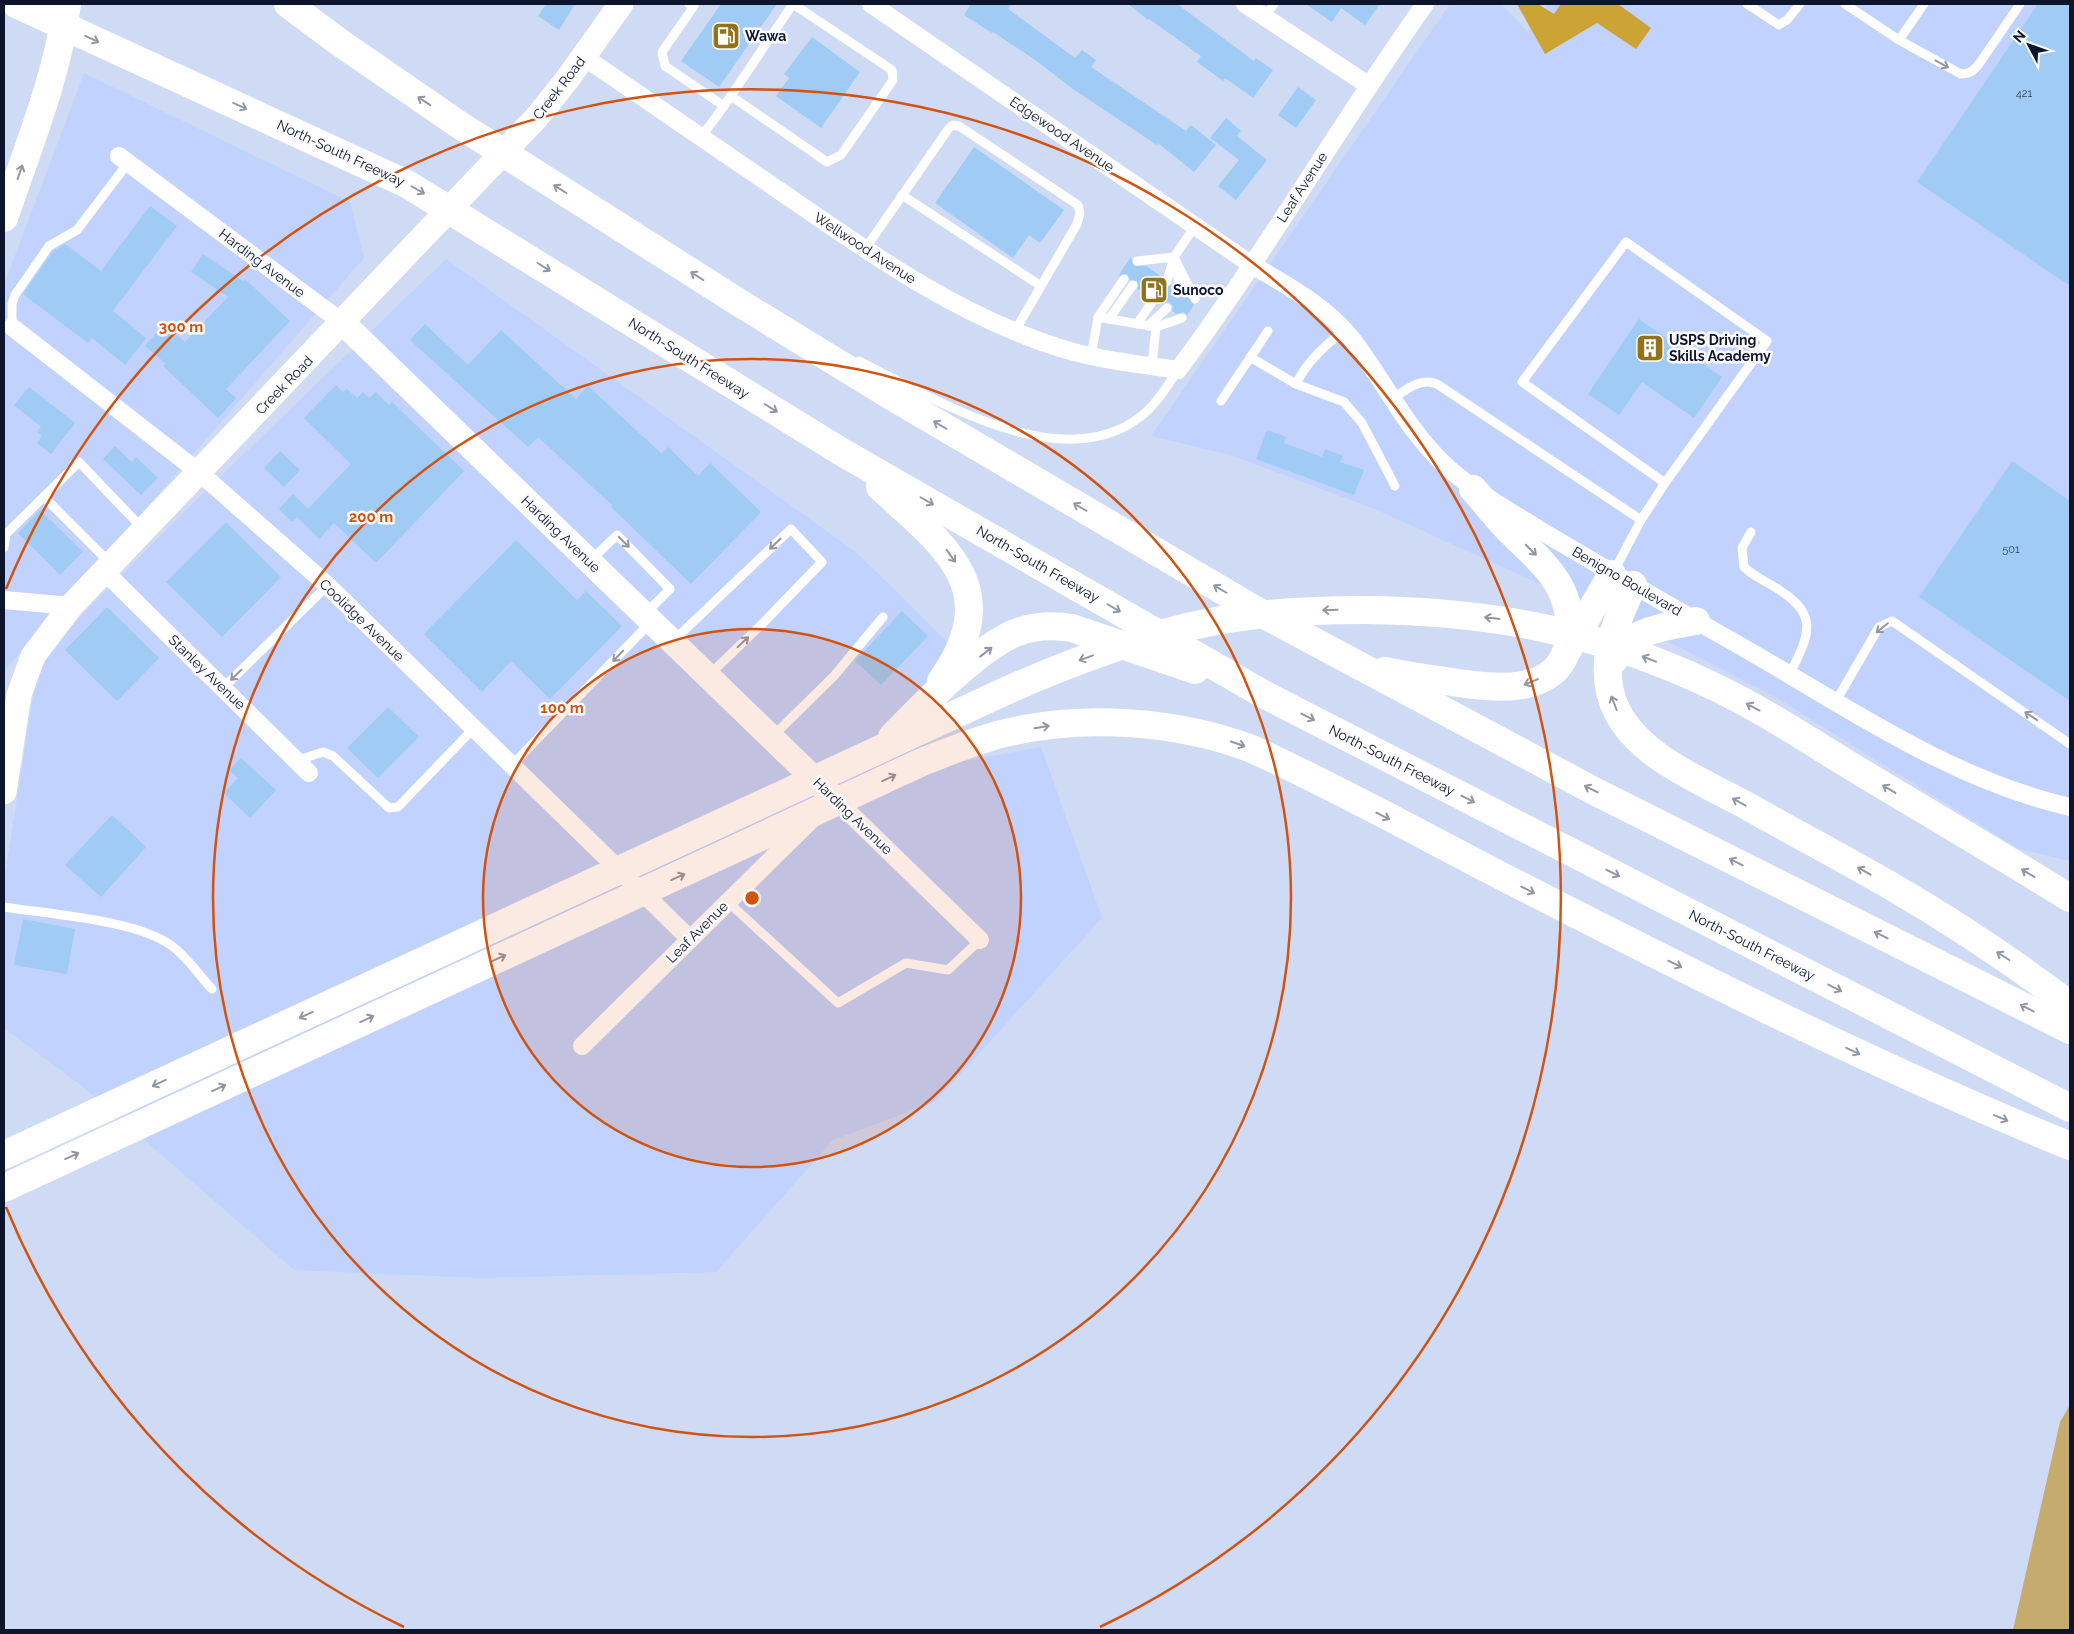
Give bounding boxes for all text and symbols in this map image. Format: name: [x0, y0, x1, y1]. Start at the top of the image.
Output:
north arrow: [2004, 20, 2054, 70]
fuel station icon: Wawa: [711, 21, 741, 51]
text: N: [2010, 27, 2029, 46]
place label: Wawa: [745, 28, 786, 44]
one-way arrow: [84, 34, 99, 44]
street label: Creek Road: [530, 53, 588, 123]
one-way arrow: [1935, 59, 1949, 69]
house number: 421: [2016, 87, 2033, 100]
street label: Edgewood Avenue: [1007, 93, 1117, 175]
one-way arrow: [417, 96, 431, 106]
one-way arrow: [232, 102, 247, 111]
street label: North-South Freeway: [275, 116, 408, 190]
street label: Leaf Avenue: [1273, 149, 1331, 225]
one-way arrow: [16, 165, 25, 180]
one-way arrow: [553, 184, 567, 194]
one-way arrow: [411, 185, 426, 195]
street label: Wellwood Avenue: [811, 209, 919, 287]
street label: Harding Avenue: [216, 225, 308, 301]
one-way arrow: [536, 262, 550, 272]
one-way arrow: [691, 271, 705, 281]
fuel station icon: Sunoco: [1139, 275, 1169, 305]
place label: Sunoco: [1173, 282, 1224, 298]
street label: North-South Freeway: [626, 314, 753, 402]
text: 300 m: [159, 318, 203, 336]
place label: USPS Driving Skills Academy: [1669, 332, 1771, 364]
building icon: USPS Driving Skills Academy: [1635, 333, 1665, 363]
street label: Creek Road: [252, 352, 316, 418]
one-way arrow: [763, 404, 777, 414]
one-way arrow: [933, 419, 947, 429]
street label: Harding Avenue: [518, 492, 604, 576]
one-way arrow: [920, 497, 934, 507]
one-way arrow: [1073, 502, 1088, 511]
text: 200 m: [349, 508, 393, 526]
street label: North-South Freeway: [974, 522, 1103, 606]
one-way arrow: [618, 536, 631, 548]
one-way arrow: [769, 538, 781, 550]
street label: Benigno Boulevard: [1569, 543, 1685, 619]
house number: 501: [2002, 543, 2020, 556]
one-way arrow: [1524, 544, 1537, 556]
one-way arrow: [946, 549, 956, 563]
street label: Coolidge Avenue: [317, 576, 407, 664]
one-way arrow: [1214, 583, 1228, 593]
one-way arrow: [1106, 604, 1121, 614]
one-way arrow: [1323, 606, 1339, 615]
one-way arrow: [1485, 613, 1501, 623]
one-way arrow: [1876, 622, 1889, 633]
street label: Stanley Avenue: [165, 631, 249, 713]
one-way arrow: [737, 636, 750, 648]
one-way arrow: [979, 647, 992, 658]
one-way arrow: [612, 650, 624, 663]
one-way arrow: [1079, 654, 1095, 663]
one-way arrow: [1642, 654, 1657, 663]
one-way arrow: [230, 669, 243, 681]
one-way arrow: [1524, 678, 1539, 688]
one-way arrow: [1609, 696, 1618, 712]
text: 100 m: [540, 699, 584, 717]
one-way arrow: [1746, 702, 1761, 711]
one-way arrow: [2024, 710, 2038, 720]
one-way arrow: [1300, 713, 1315, 722]
street label: North-South Freeway: [1326, 721, 1458, 799]
one-way arrow: [1034, 722, 1050, 732]
one-way arrow: [1229, 739, 1245, 749]
one-way arrow: [881, 773, 896, 782]
street label: Harding Avenue: [810, 774, 896, 858]
one-way arrow: [1883, 783, 1897, 793]
one-way arrow: [1584, 784, 1599, 793]
one-way arrow: [1460, 795, 1475, 804]
one-way arrow: [1732, 796, 1746, 806]
one-way arrow: [1375, 812, 1390, 821]
one-way arrow: [1729, 857, 1744, 866]
one-way arrow: [1857, 866, 1872, 875]
one-way arrow: [2022, 867, 2036, 877]
one-way arrow: [1605, 869, 1620, 878]
one-way arrow: [670, 871, 685, 881]
one-way arrow: [1520, 886, 1535, 895]
centre of rings: [743, 889, 761, 907]
street label: Leaf Avenue: [663, 898, 731, 966]
street label: North-South Freeway: [1686, 906, 1818, 984]
one-way arrow: [1874, 930, 1889, 940]
one-way arrow: [1996, 950, 2010, 960]
one-way arrow: [491, 953, 506, 963]
one-way arrow: [1668, 960, 1683, 970]
one-way arrow: [1827, 984, 1842, 993]
one-way arrow: [2019, 1003, 2034, 1013]
one-way arrow: [299, 1011, 314, 1021]
one-way arrow: [359, 1014, 374, 1024]
one-way arrow: [1845, 1046, 1860, 1056]
one-way arrow: [152, 1079, 167, 1089]
one-way arrow: [211, 1082, 226, 1092]
one-way arrow: [1993, 1113, 2008, 1123]
one-way arrow: [64, 1151, 79, 1160]

